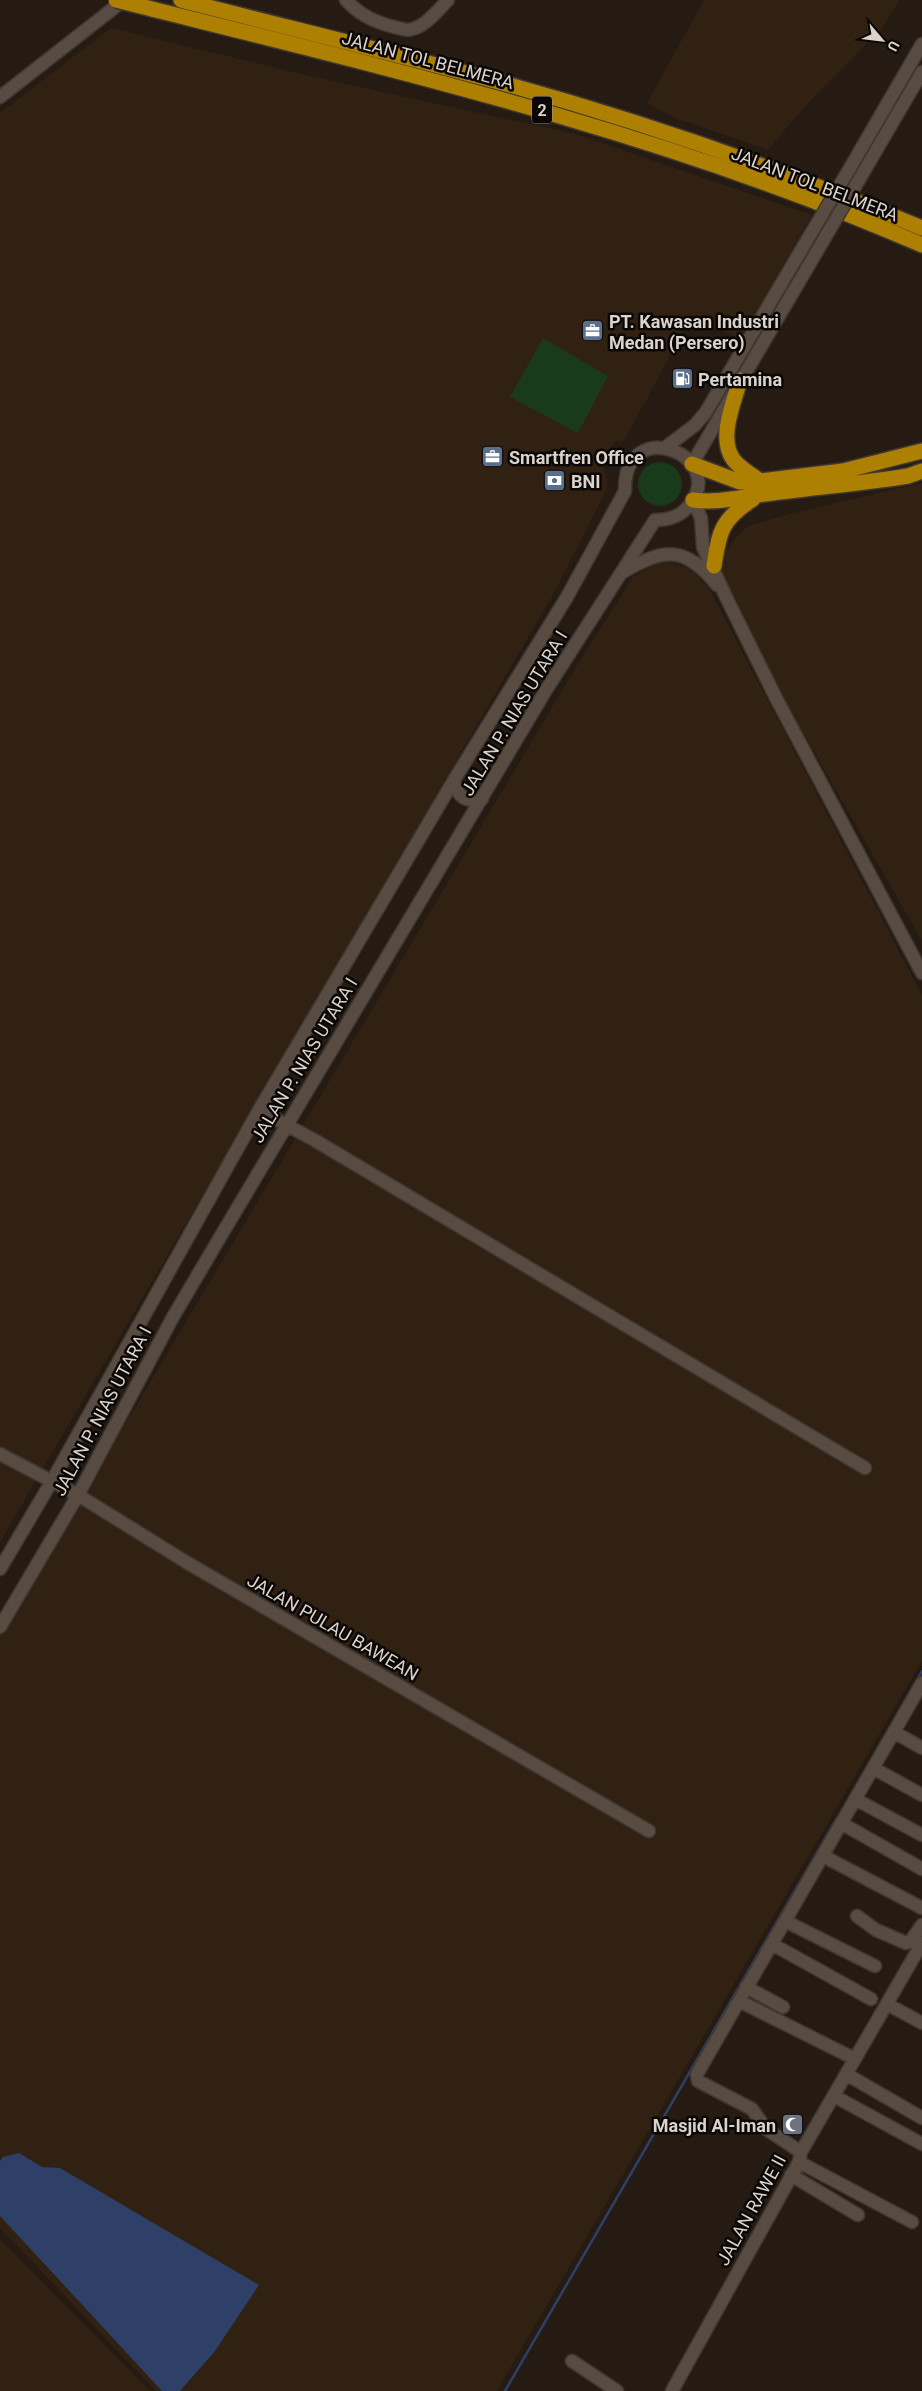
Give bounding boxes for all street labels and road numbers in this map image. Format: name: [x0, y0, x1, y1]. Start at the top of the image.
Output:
street label: JALAN TOL BELMERA: [340, 27, 516, 93]
road number: 2: [532, 96, 552, 124]
street label: JALAN TOL BELMERA: [729, 142, 902, 226]
street label: JALAN P. NIAS UTARA I: [456, 627, 572, 799]
street label: JALAN P. NIAS UTARA I: [246, 974, 362, 1146]
street label: JALAN P. NIAS UTARA I: [48, 1323, 156, 1499]
street label: JALAN PULAU BAWEAN: [244, 1569, 422, 1685]
street label: JALAN RAWE II: [712, 2151, 790, 2269]

